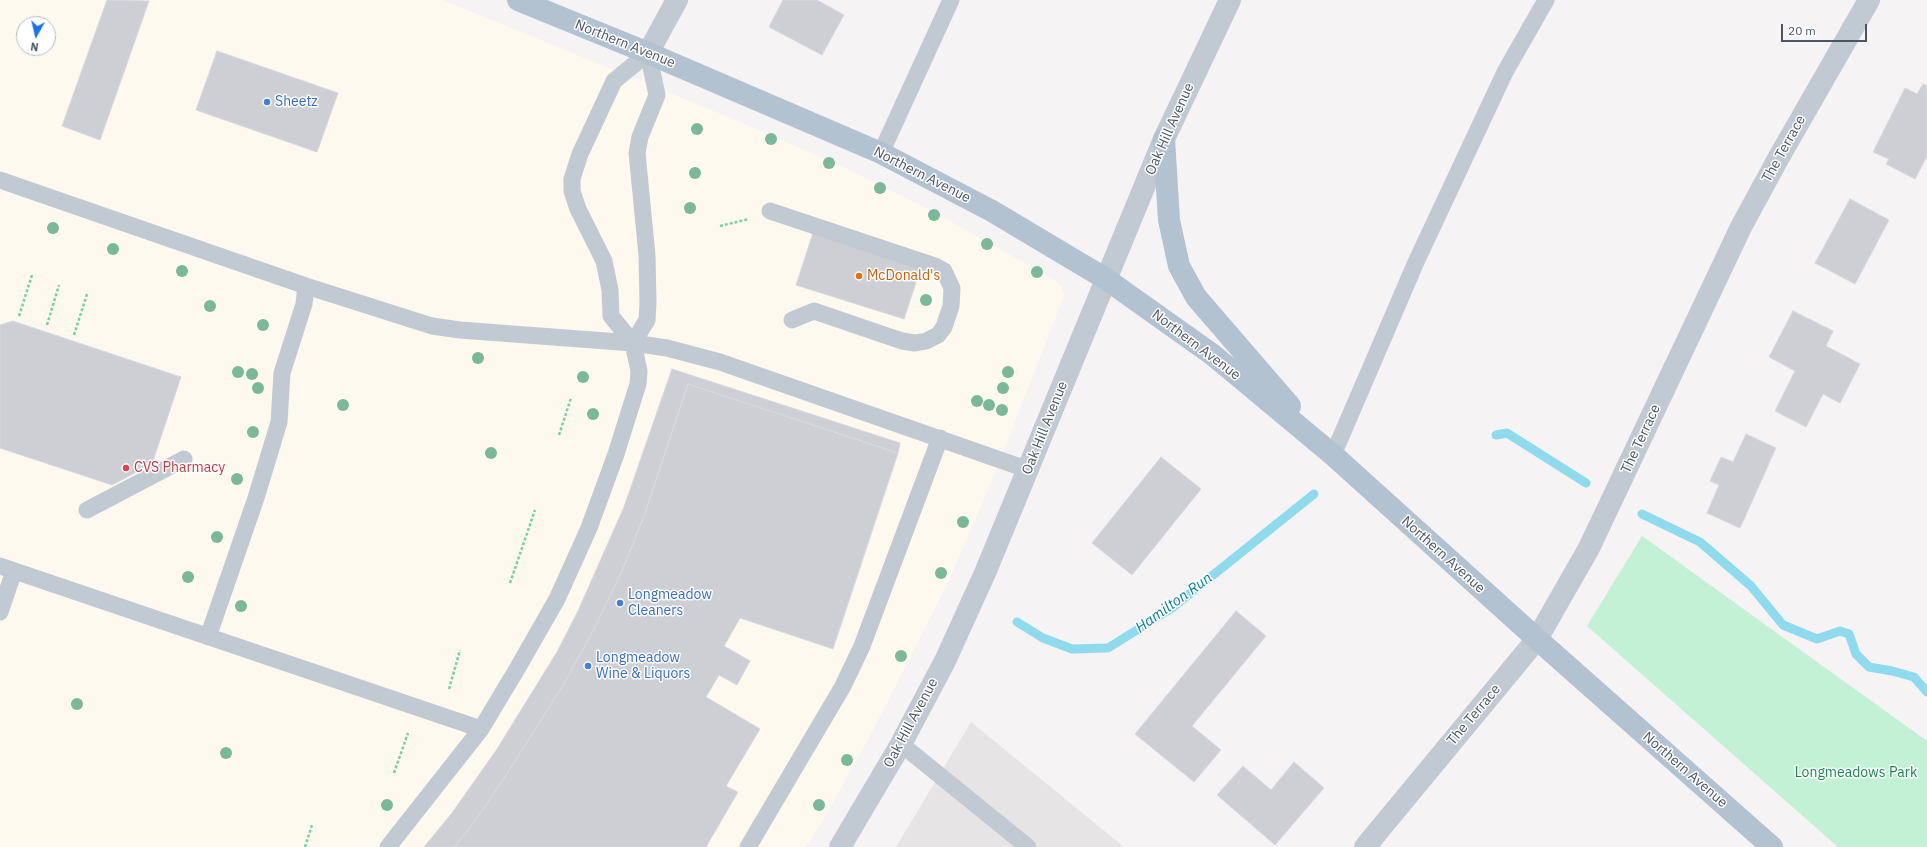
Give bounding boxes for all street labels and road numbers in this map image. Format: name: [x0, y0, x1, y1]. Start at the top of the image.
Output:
street label: Northern Avenue: [572, 16, 678, 72]
street label: Oak Hill Avenue: [1142, 80, 1198, 178]
street label: The Terrace: [1759, 113, 1809, 185]
street label: Northern Avenue: [871, 143, 973, 207]
street label: Northern Avenue: [1148, 306, 1244, 384]
street label: Oak Hill Avenue: [1019, 379, 1071, 477]
street label: The Terrace: [1618, 402, 1664, 476]
street label: Northern Avenue: [1398, 513, 1488, 597]
street label: Oak Hill Avenue: [880, 675, 942, 771]
street label: The Terrace: [1444, 681, 1504, 749]
street label: Northern Avenue: [1639, 729, 1731, 811]

